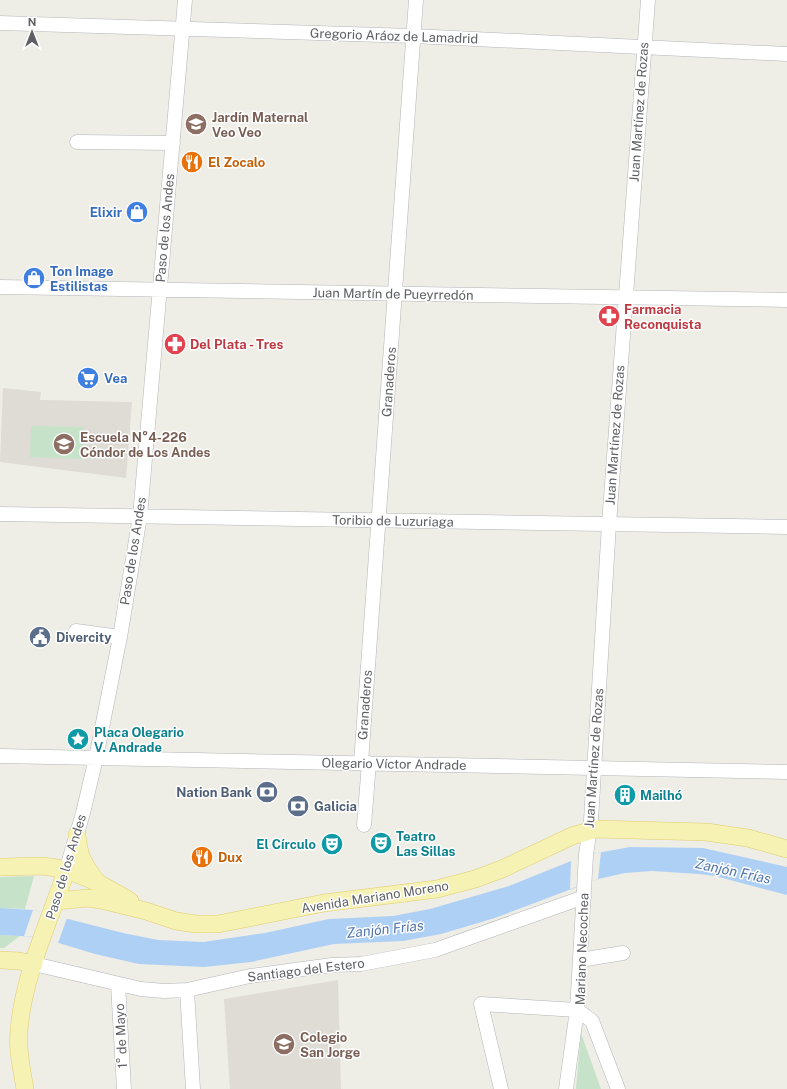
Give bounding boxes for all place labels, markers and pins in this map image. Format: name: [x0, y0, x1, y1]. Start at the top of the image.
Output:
place label: Jardín Maternal Veo Veo: [212, 110, 308, 140]
school or university icon: Jardín Maternal Veo Veo: [183, 111, 209, 137]
restaurant icon: El Zocalo: [179, 149, 205, 175]
place label: El Zocalo: [208, 155, 265, 170]
shop icon: Elixir: [124, 199, 150, 225]
place label: Elixir: [90, 205, 123, 220]
place label: Ton Image Estilistas: [50, 264, 114, 294]
shop icon: Ton Image Estilistas: [21, 265, 47, 291]
place label: Farmacia Reconquista: [624, 302, 701, 332]
pharmacy icon: Farmacia Reconquista: [596, 303, 622, 329]
pharmacy icon: Del Plata - Tres: [162, 331, 188, 357]
place label: Del Plata - Tres: [190, 337, 284, 352]
supermarket icon: Vea: [75, 365, 101, 391]
place label: Vea: [104, 371, 127, 386]
place label: Escuela N°4-226 Cóndor de Los Andes: [80, 430, 211, 460]
school or university icon: Escuela N°4-226 Cóndor de Los Andes: [51, 431, 77, 457]
public building icon: Divercity: [27, 624, 53, 650]
place label: Divercity: [56, 630, 112, 645]
place label: Placa Olegario V. Andrade: [94, 725, 184, 755]
place icon: Placa Olegario V. Andrade: [65, 726, 91, 752]
bank icon: Nation Bank: [254, 779, 280, 805]
building icon: Mailhó: [612, 782, 638, 808]
place label: Nation Bank: [176, 785, 252, 800]
place label: Mailhó: [640, 788, 682, 803]
bank icon: Galicia: [285, 793, 311, 819]
place label: Galicia: [314, 799, 357, 814]
place label: Teatro Las Sillas: [396, 829, 455, 859]
theatre icon: Teatro Las Sillas: [368, 830, 394, 856]
theatre icon: El Círculo: [319, 831, 345, 857]
place label: El Círculo: [256, 837, 316, 852]
restaurant icon: Dux: [189, 844, 215, 870]
place label: Dux: [218, 850, 243, 865]
place label: Colegio San Jorge: [300, 1030, 360, 1060]
school or university icon: Colegio San Jorge: [271, 1031, 297, 1057]

